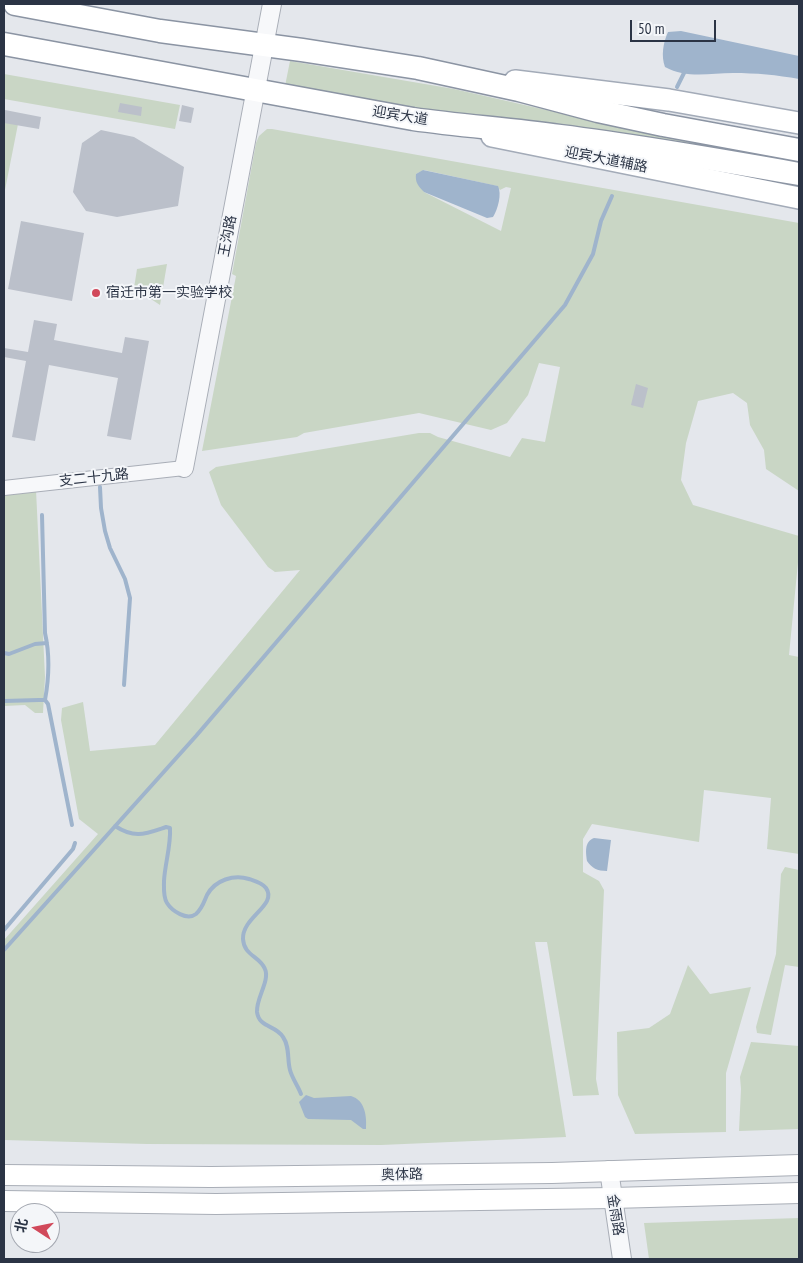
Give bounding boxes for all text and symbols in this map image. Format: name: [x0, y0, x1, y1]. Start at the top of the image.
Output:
scale bar: [633, 10, 719, 42]
text: 50 m: [638, 19, 664, 38]
street label: 迎宾大道: [371, 103, 429, 129]
street label: 迎宾大道辅路: [563, 144, 649, 176]
street label: 王沟路: [216, 214, 240, 258]
place label: 宿迁市第一实验学校: [106, 285, 232, 301]
marker: 宿迁市第一实验学校: [90, 287, 102, 299]
street label: 支二十九路: [58, 466, 130, 490]
street label: 奥体路: [381, 1166, 423, 1184]
street label: 金雨路: [603, 1193, 627, 1237]
north arrow: [10, 1203, 60, 1253]
text: 北: [11, 1217, 31, 1234]

